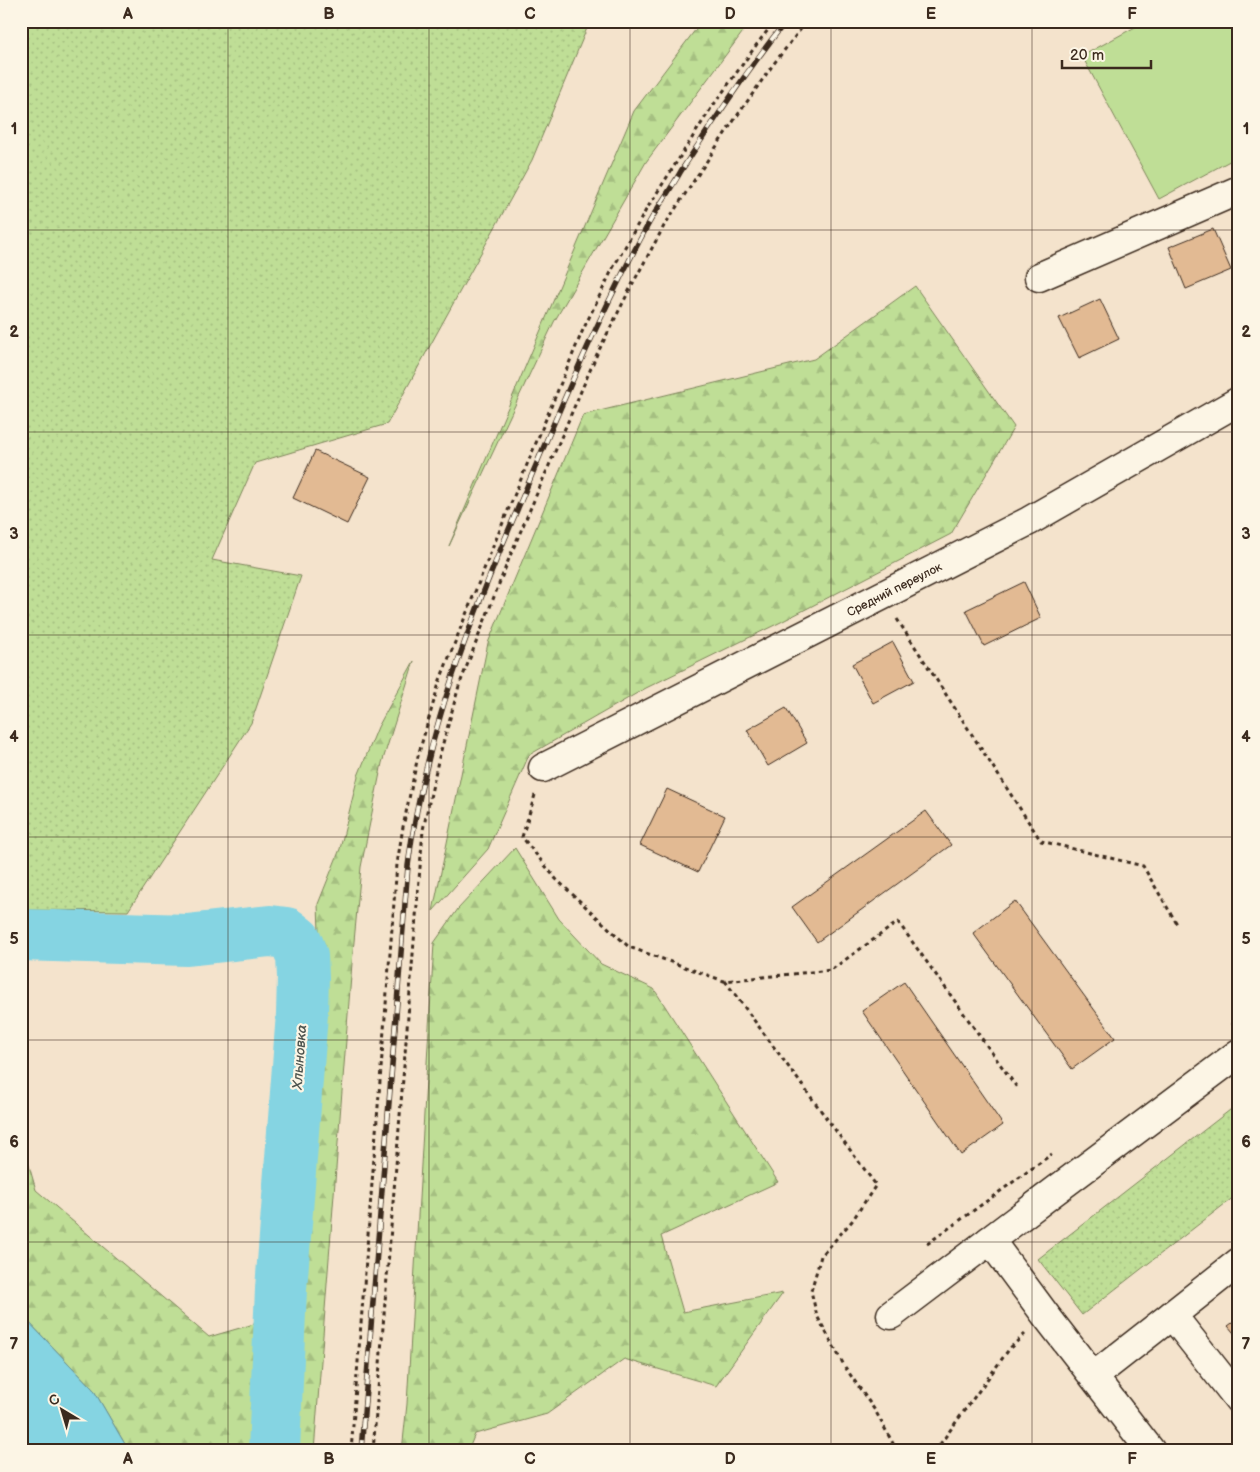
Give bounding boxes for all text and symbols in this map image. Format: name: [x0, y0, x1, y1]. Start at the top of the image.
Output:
text: A: [122, 5, 133, 24]
text: B: [323, 5, 335, 24]
text: C: [524, 5, 536, 24]
text: D: [724, 5, 736, 24]
text: E: [926, 5, 936, 24]
text: F: [1127, 5, 1137, 24]
scale bar: [1062, 38, 1151, 70]
text: 20 m: [1070, 46, 1104, 65]
text: 1: [11, 120, 17, 139]
text: 1: [1243, 120, 1249, 139]
text: 2: [9, 323, 19, 342]
text: 2: [1241, 323, 1251, 342]
text: 3: [9, 525, 19, 544]
text: 3: [1241, 525, 1251, 544]
street label: Средний переулок: [844, 559, 945, 620]
text: 4: [9, 728, 19, 747]
text: 4: [1241, 728, 1251, 747]
text: 5: [9, 930, 19, 949]
text: 5: [1241, 930, 1251, 949]
water label: Хлыновка: [289, 1024, 310, 1091]
text: 6: [9, 1133, 19, 1152]
text: 6: [1241, 1133, 1251, 1152]
text: 7: [10, 1335, 19, 1354]
text: 7: [1242, 1335, 1251, 1354]
north arrow: [38, 1384, 88, 1434]
text: С: [45, 1390, 64, 1410]
text: A: [122, 1450, 133, 1469]
text: B: [323, 1450, 335, 1469]
text: C: [524, 1450, 536, 1469]
text: D: [724, 1450, 736, 1469]
text: E: [926, 1450, 936, 1469]
text: F: [1127, 1450, 1137, 1469]

